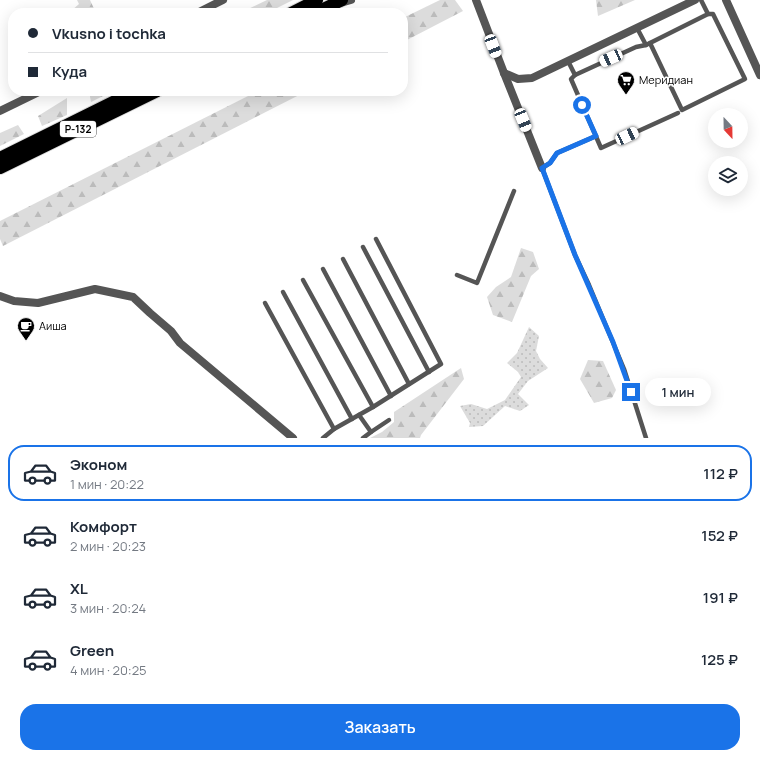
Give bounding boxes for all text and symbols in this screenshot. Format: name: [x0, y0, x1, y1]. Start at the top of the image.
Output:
text: Vkusno i tochka: [52, 23, 166, 44]
car: [483, 33, 503, 59]
car: [598, 48, 624, 68]
text: Куда: [52, 61, 87, 82]
supermarket icon: Меридиан: [616, 70, 636, 95]
place label: Меридиан: [639, 72, 693, 87]
route start: [573, 96, 591, 114]
car: [513, 107, 533, 133]
north arrow: [708, 108, 748, 148]
map controls: [708, 108, 748, 196]
road number: Р-132: [60, 121, 96, 137]
car: [614, 125, 640, 147]
button: layers: [708, 156, 748, 196]
cafe icon: Аиша: [16, 316, 36, 341]
place label: Аиша: [39, 318, 67, 333]
callout: 1 мин: [645, 378, 711, 406]
route end: [622, 383, 640, 401]
text: 1 мин: [661, 383, 695, 401]
text: Эконом: [70, 454, 127, 475]
icon: car: [22, 455, 58, 491]
text: 112 ₽: [703, 463, 738, 484]
text: 1 мин · 20:22: [70, 475, 144, 493]
text: Комфорт: [70, 516, 137, 537]
icon: car: [22, 517, 58, 553]
text: 152 ₽: [701, 525, 738, 546]
text: 2 мин · 20:23: [70, 537, 146, 555]
text: XL: [70, 578, 88, 599]
icon: car: [22, 579, 58, 615]
text: 191 ₽: [703, 587, 738, 608]
text: 3 мин · 20:24: [70, 599, 146, 617]
text: Green: [70, 640, 114, 661]
icon: car: [22, 641, 58, 677]
text: 125 ₽: [701, 649, 738, 670]
text: 4 мин · 20:25: [70, 661, 147, 679]
button: Заказать: [20, 704, 740, 750]

